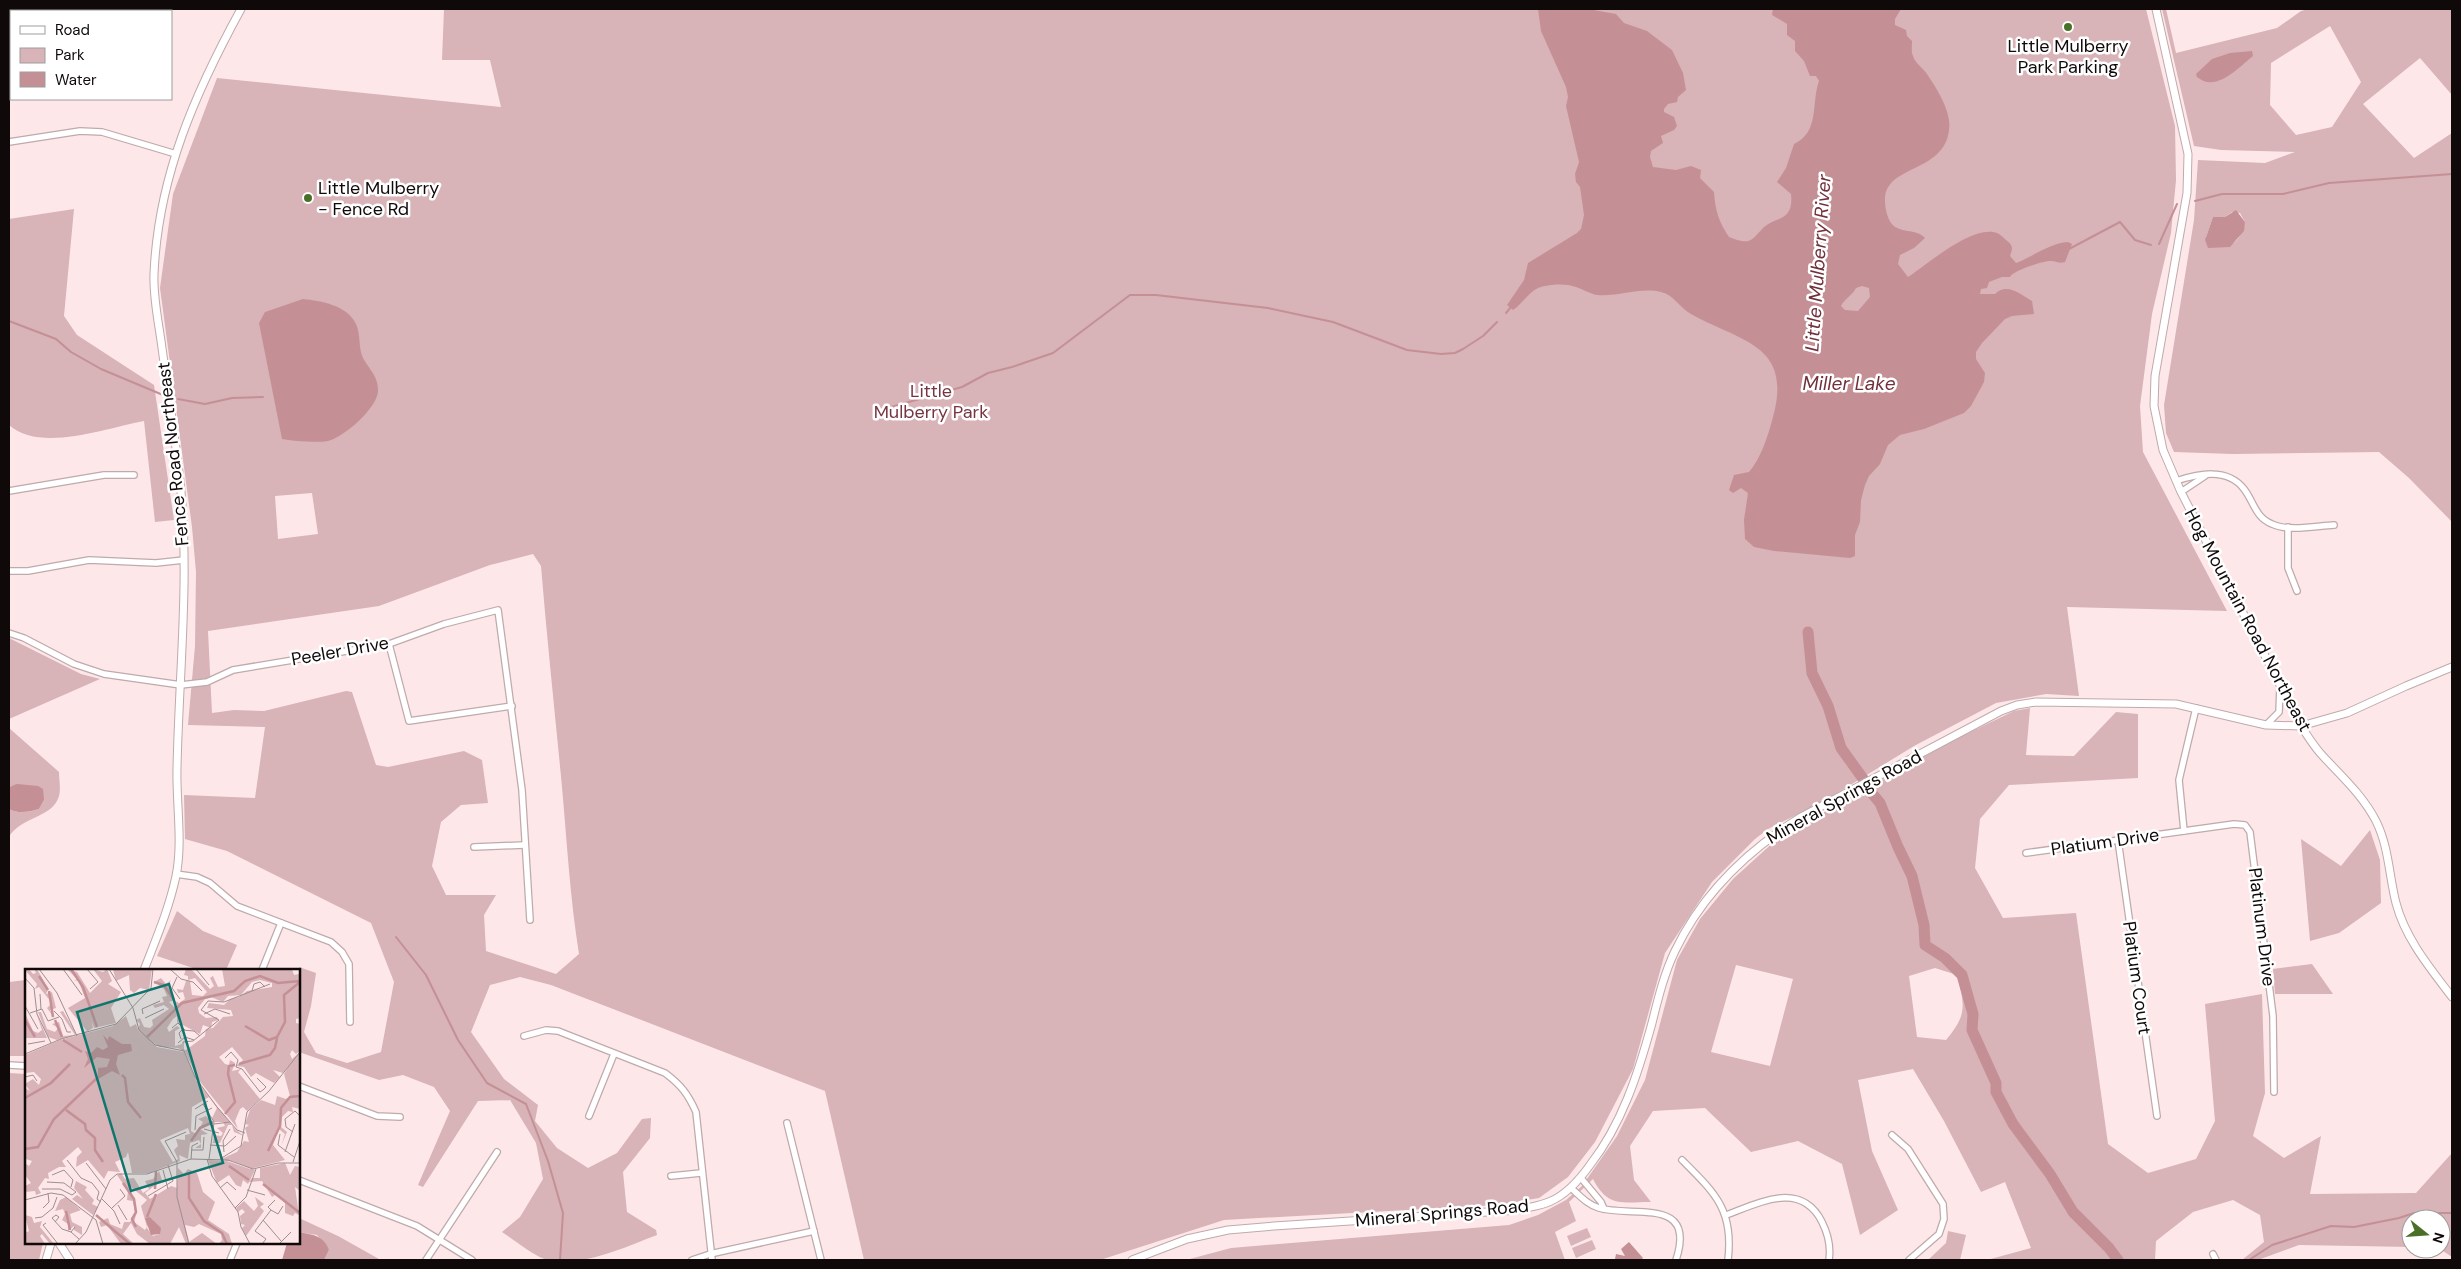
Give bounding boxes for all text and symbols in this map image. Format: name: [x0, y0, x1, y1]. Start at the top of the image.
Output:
legend: [10, 10, 172, 100]
text: Road: [55, 20, 90, 40]
marker: Little Mulberry Park Parking: [2062, 21, 2074, 33]
place label: Little Mulberry Park Parking: [2007, 34, 2129, 79]
text: Park: [55, 45, 85, 65]
text: Water: [55, 70, 97, 90]
water label: Little Mulberry River: [1799, 173, 1837, 352]
place label: Little Mulberry - Fence Rd: [318, 176, 439, 221]
marker: Little Mulberry - Fence Rd: [302, 192, 314, 204]
street label: Fence Road Northeast: [151, 361, 195, 547]
water label: Miller Lake: [1803, 371, 1896, 396]
park label: Little Mulberry Park: [874, 379, 988, 424]
street label: Hog Mountain Road Northeast: [2179, 504, 2317, 736]
street label: Peeler Drive: [289, 631, 391, 671]
street label: Mineral Springs Road: [1762, 744, 1926, 850]
street label: Platium Drive: [2049, 823, 2161, 861]
street label: Platinum Drive: [2243, 866, 2281, 988]
street label: Platium Court: [2117, 920, 2157, 1036]
inset map: [25, 969, 300, 1244]
street label: Mineral Springs Road: [1354, 1193, 1530, 1233]
north arrow: [2401, 1209, 2451, 1259]
text: N: [2428, 1230, 2449, 1245]

